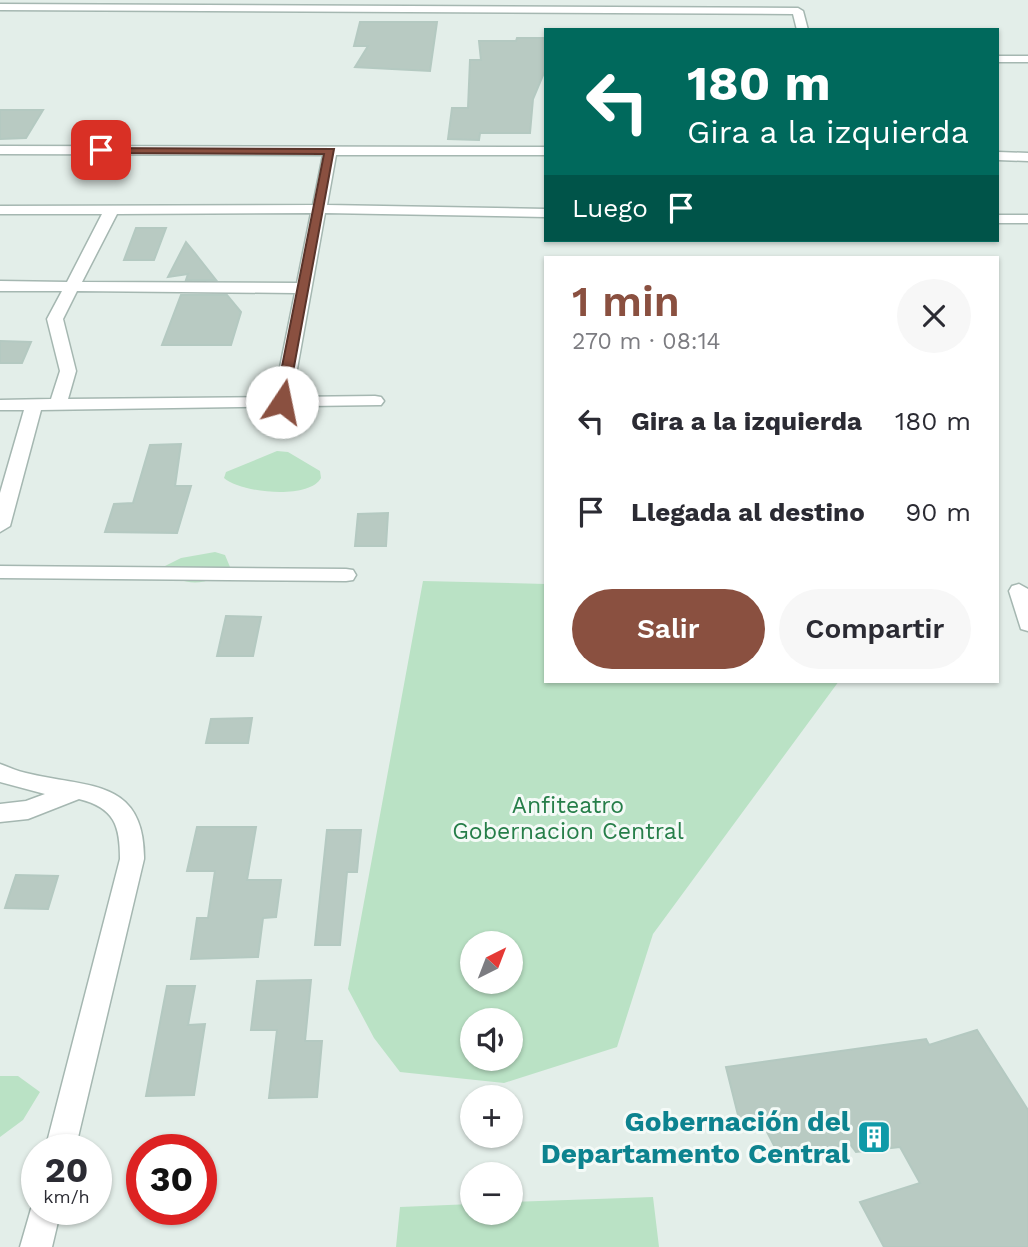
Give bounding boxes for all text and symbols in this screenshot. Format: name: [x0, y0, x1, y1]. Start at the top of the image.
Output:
text: 180 m: [687, 54, 831, 112]
icon: left: [572, 56, 663, 147]
text: Gira a la izquierda: [687, 113, 969, 151]
pin: [71, 120, 131, 180]
icon: arrive: [82, 131, 120, 169]
icon: arrive: [662, 189, 700, 227]
text: Luego: [572, 193, 648, 223]
text: 1 min: [572, 277, 680, 326]
button: close: [897, 279, 971, 353]
text: 270 m · 08:14: [572, 328, 721, 355]
position arrow: [245, 365, 319, 439]
icon: left: [572, 402, 610, 440]
text: Gira a la izquierda: [631, 406, 862, 436]
text: 180 m: [895, 406, 971, 436]
icon: arrive: [572, 493, 610, 531]
text: Llegada al destino: [631, 497, 865, 527]
text: 90 m: [905, 497, 971, 527]
button: Salir: [572, 589, 765, 669]
button: Compartir: [779, 589, 971, 669]
park label: Anfiteatro Gobernacion Central: [452, 792, 684, 845]
north arrow: [460, 931, 523, 994]
map controls: [460, 931, 523, 1225]
button: sound: [460, 1008, 523, 1071]
button: +: [460, 1085, 523, 1148]
place label: Gobernación del Departamento Central: [541, 1105, 851, 1170]
building icon: Gobernación del Departamento Central: [855, 1118, 893, 1156]
speed limit sign: 30: [126, 1134, 217, 1225]
text: 20: [45, 1149, 88, 1191]
button: −: [460, 1162, 523, 1225]
text: km/h: [43, 1186, 90, 1207]

